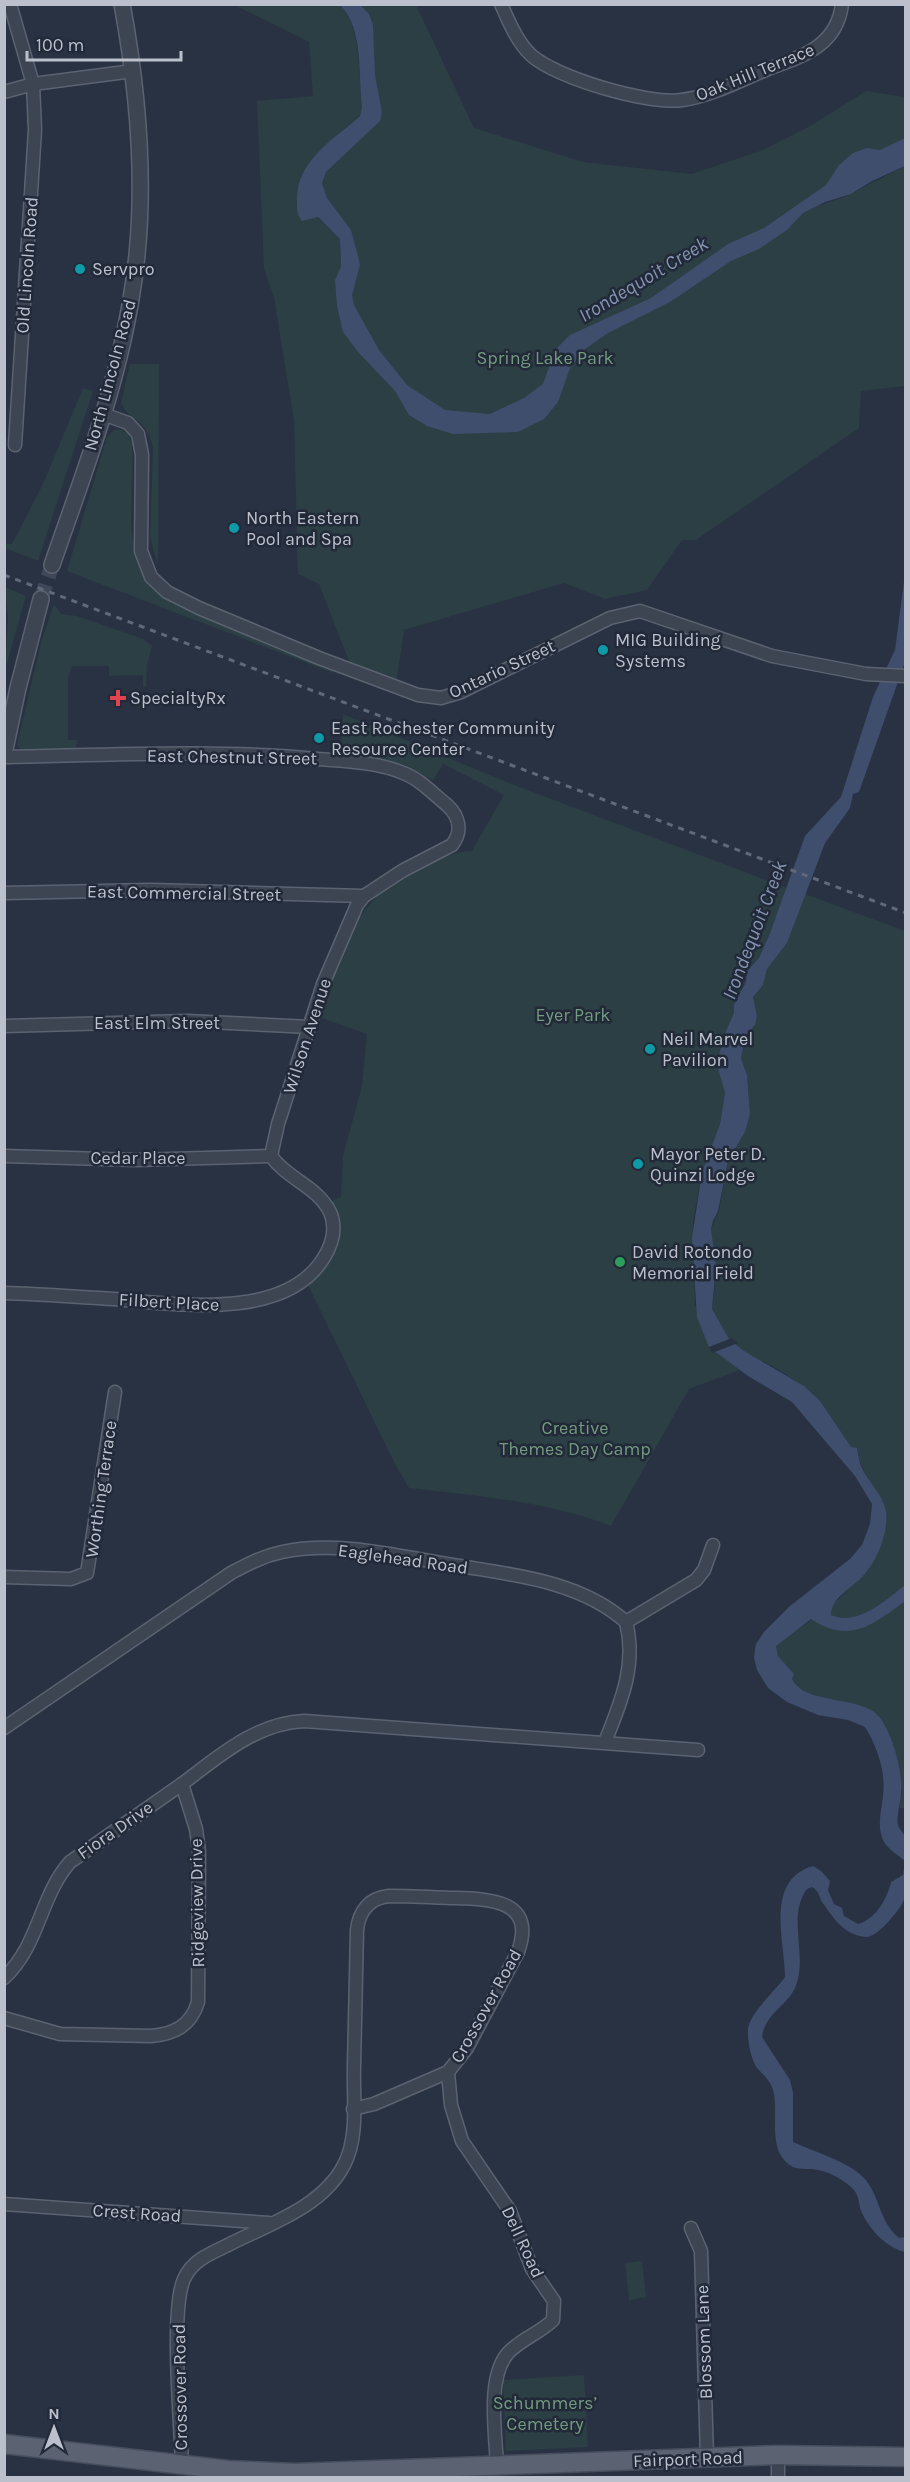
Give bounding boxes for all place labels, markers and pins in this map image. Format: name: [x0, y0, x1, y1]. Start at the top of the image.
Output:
place label: Servpro: [92, 258, 155, 280]
marker: Servpro: [73, 262, 87, 276]
place label: North Eastern Pool and Spa: [246, 507, 359, 550]
marker: North Eastern Pool and Spa: [227, 521, 241, 535]
place label: MIG Building Systems: [615, 629, 721, 672]
marker: MIG Building Systems: [596, 643, 610, 657]
place label: SpecialtyRx: [130, 687, 226, 709]
marker: SpecialtyRx: [111, 691, 125, 705]
place label: East Rochester Community Resource Center: [331, 717, 555, 760]
marker: East Rochester Community Resource Center: [312, 731, 326, 745]
place label: Neil Marvel Pavilion: [662, 1028, 753, 1071]
marker: Neil Marvel Pavilion: [643, 1042, 657, 1056]
place label: Mayor Peter D. Quinzi Lodge: [650, 1143, 765, 1186]
marker: Mayor Peter D. Quinzi Lodge: [631, 1157, 645, 1171]
place label: David Rotondo Memorial Field: [632, 1241, 754, 1284]
marker: David Rotondo Memorial Field: [613, 1255, 627, 1269]

